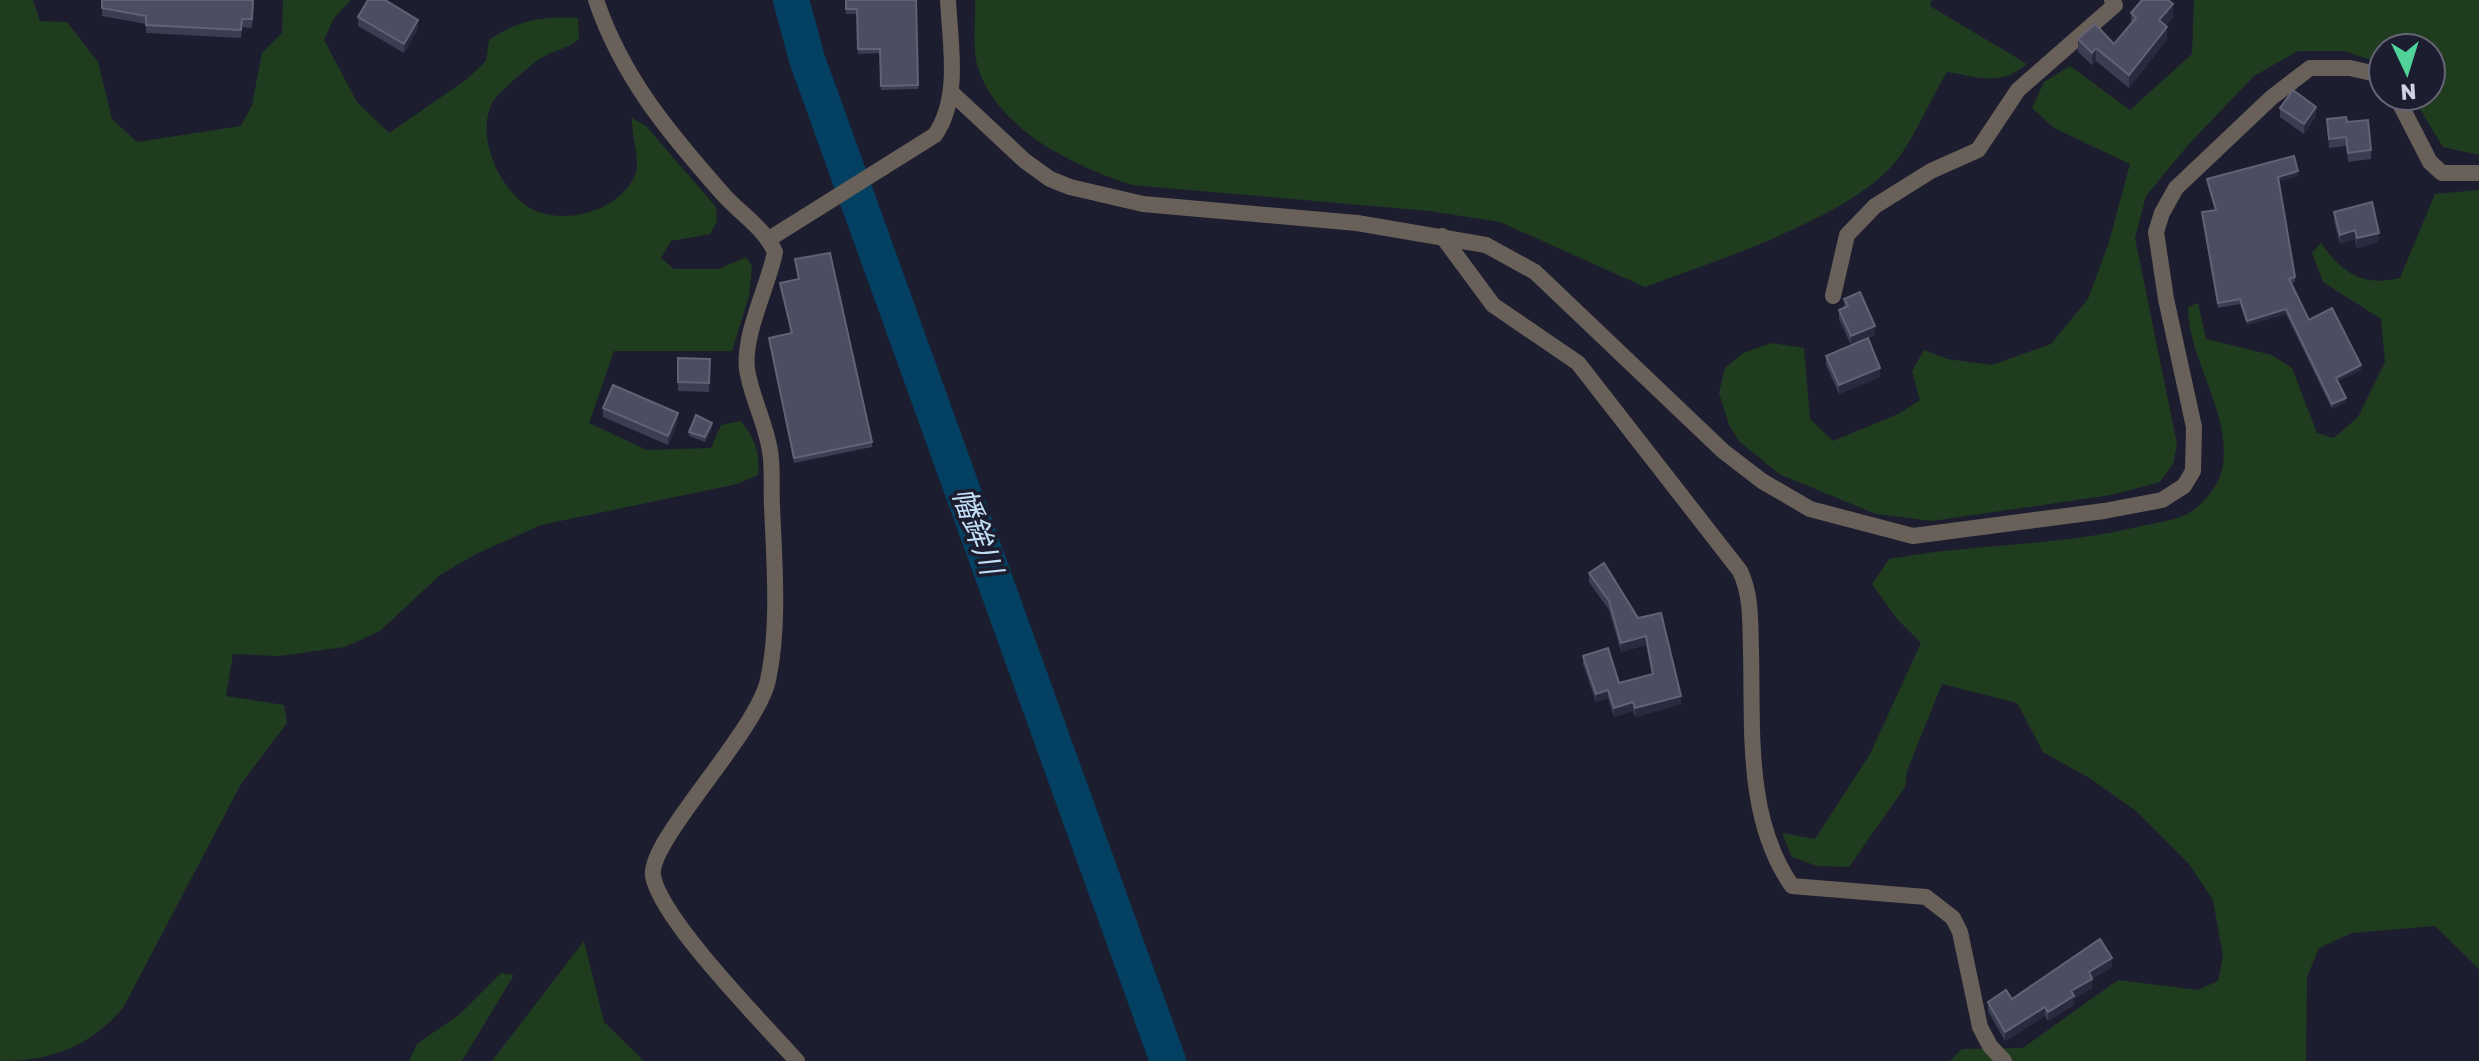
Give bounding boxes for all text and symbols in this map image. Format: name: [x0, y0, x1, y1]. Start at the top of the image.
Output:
north arrow: [2367, 32, 2447, 112]
text: N: [2400, 77, 2417, 105]
water label: 幡鉾川: [945, 483, 1010, 582]

